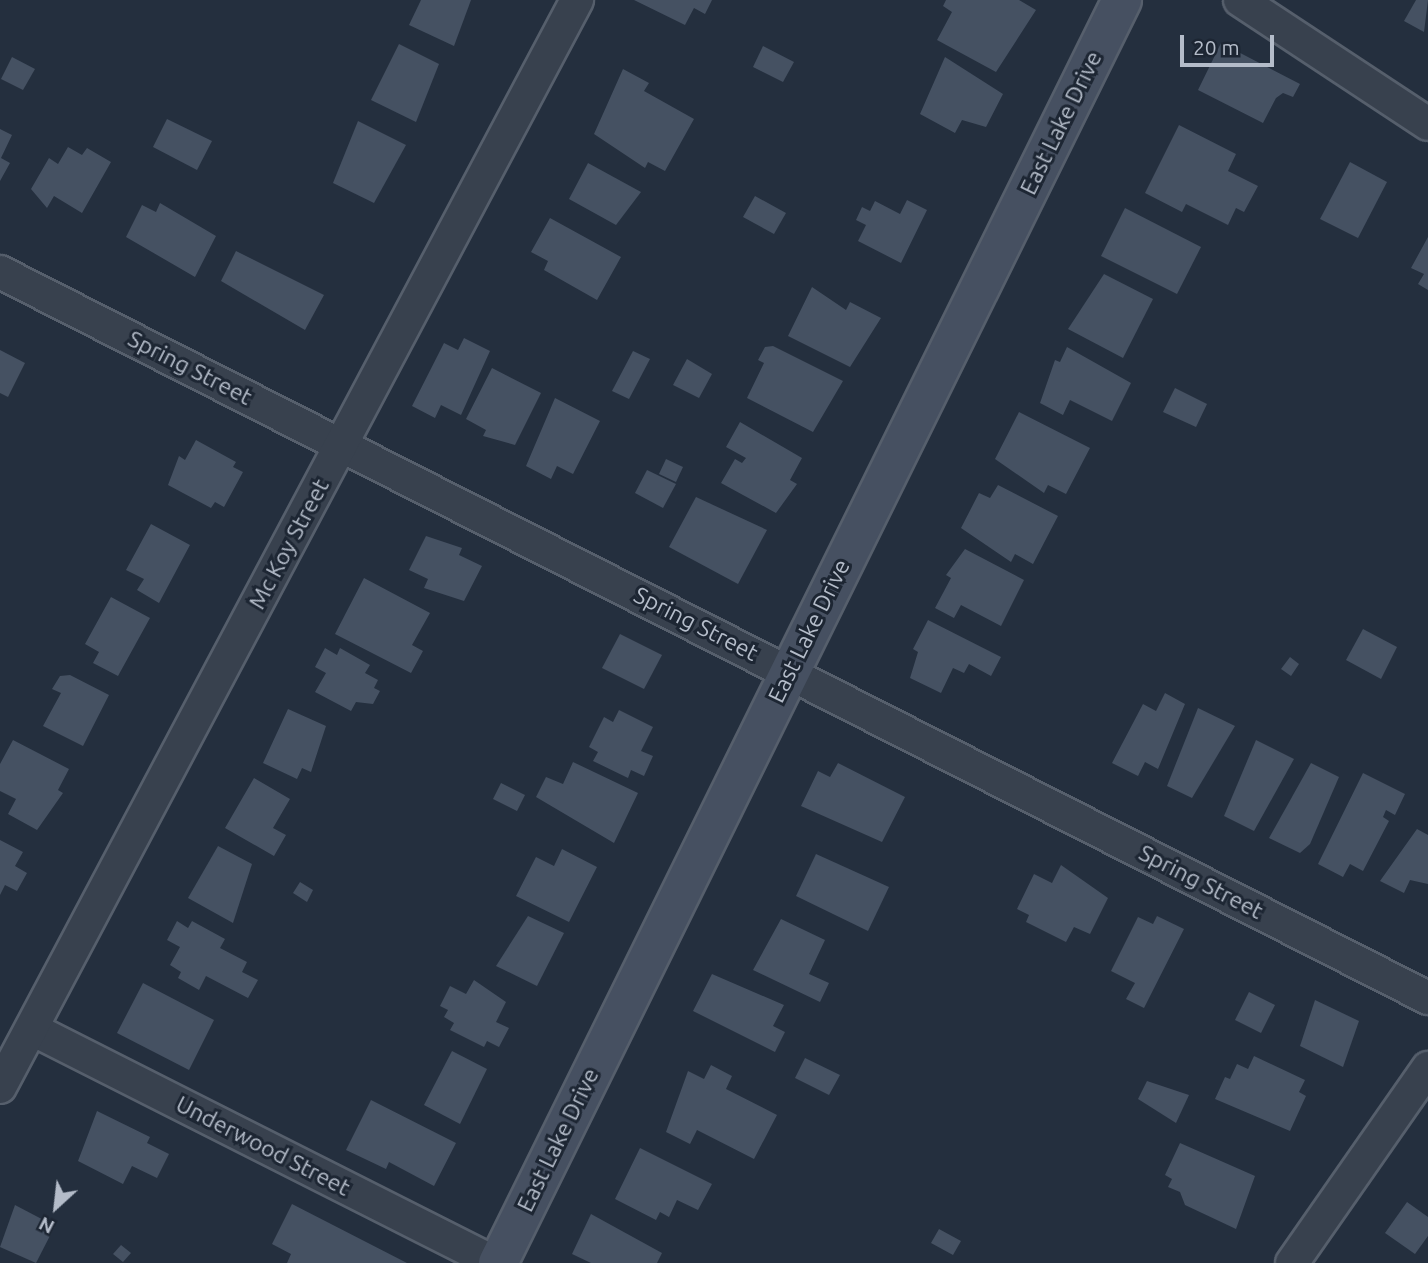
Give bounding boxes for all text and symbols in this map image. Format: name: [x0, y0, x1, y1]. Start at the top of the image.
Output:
scale bar: [1183, 21, 1278, 65]
text: 20 m: [1193, 35, 1240, 59]
street label: East Lake Drive: [1014, 47, 1108, 199]
street label: Spring Street: [123, 325, 257, 411]
street label: Mc Koy Street: [243, 474, 335, 614]
street label: East Lake Drive: [762, 555, 856, 707]
street label: Spring Street: [629, 581, 763, 667]
street label: Spring Street: [1134, 839, 1268, 925]
street label: East Lake Drive: [511, 1064, 605, 1216]
street label: Underwood Street: [171, 1090, 355, 1202]
north arrow: [21, 1172, 91, 1242]
text: N: [35, 1213, 58, 1239]

